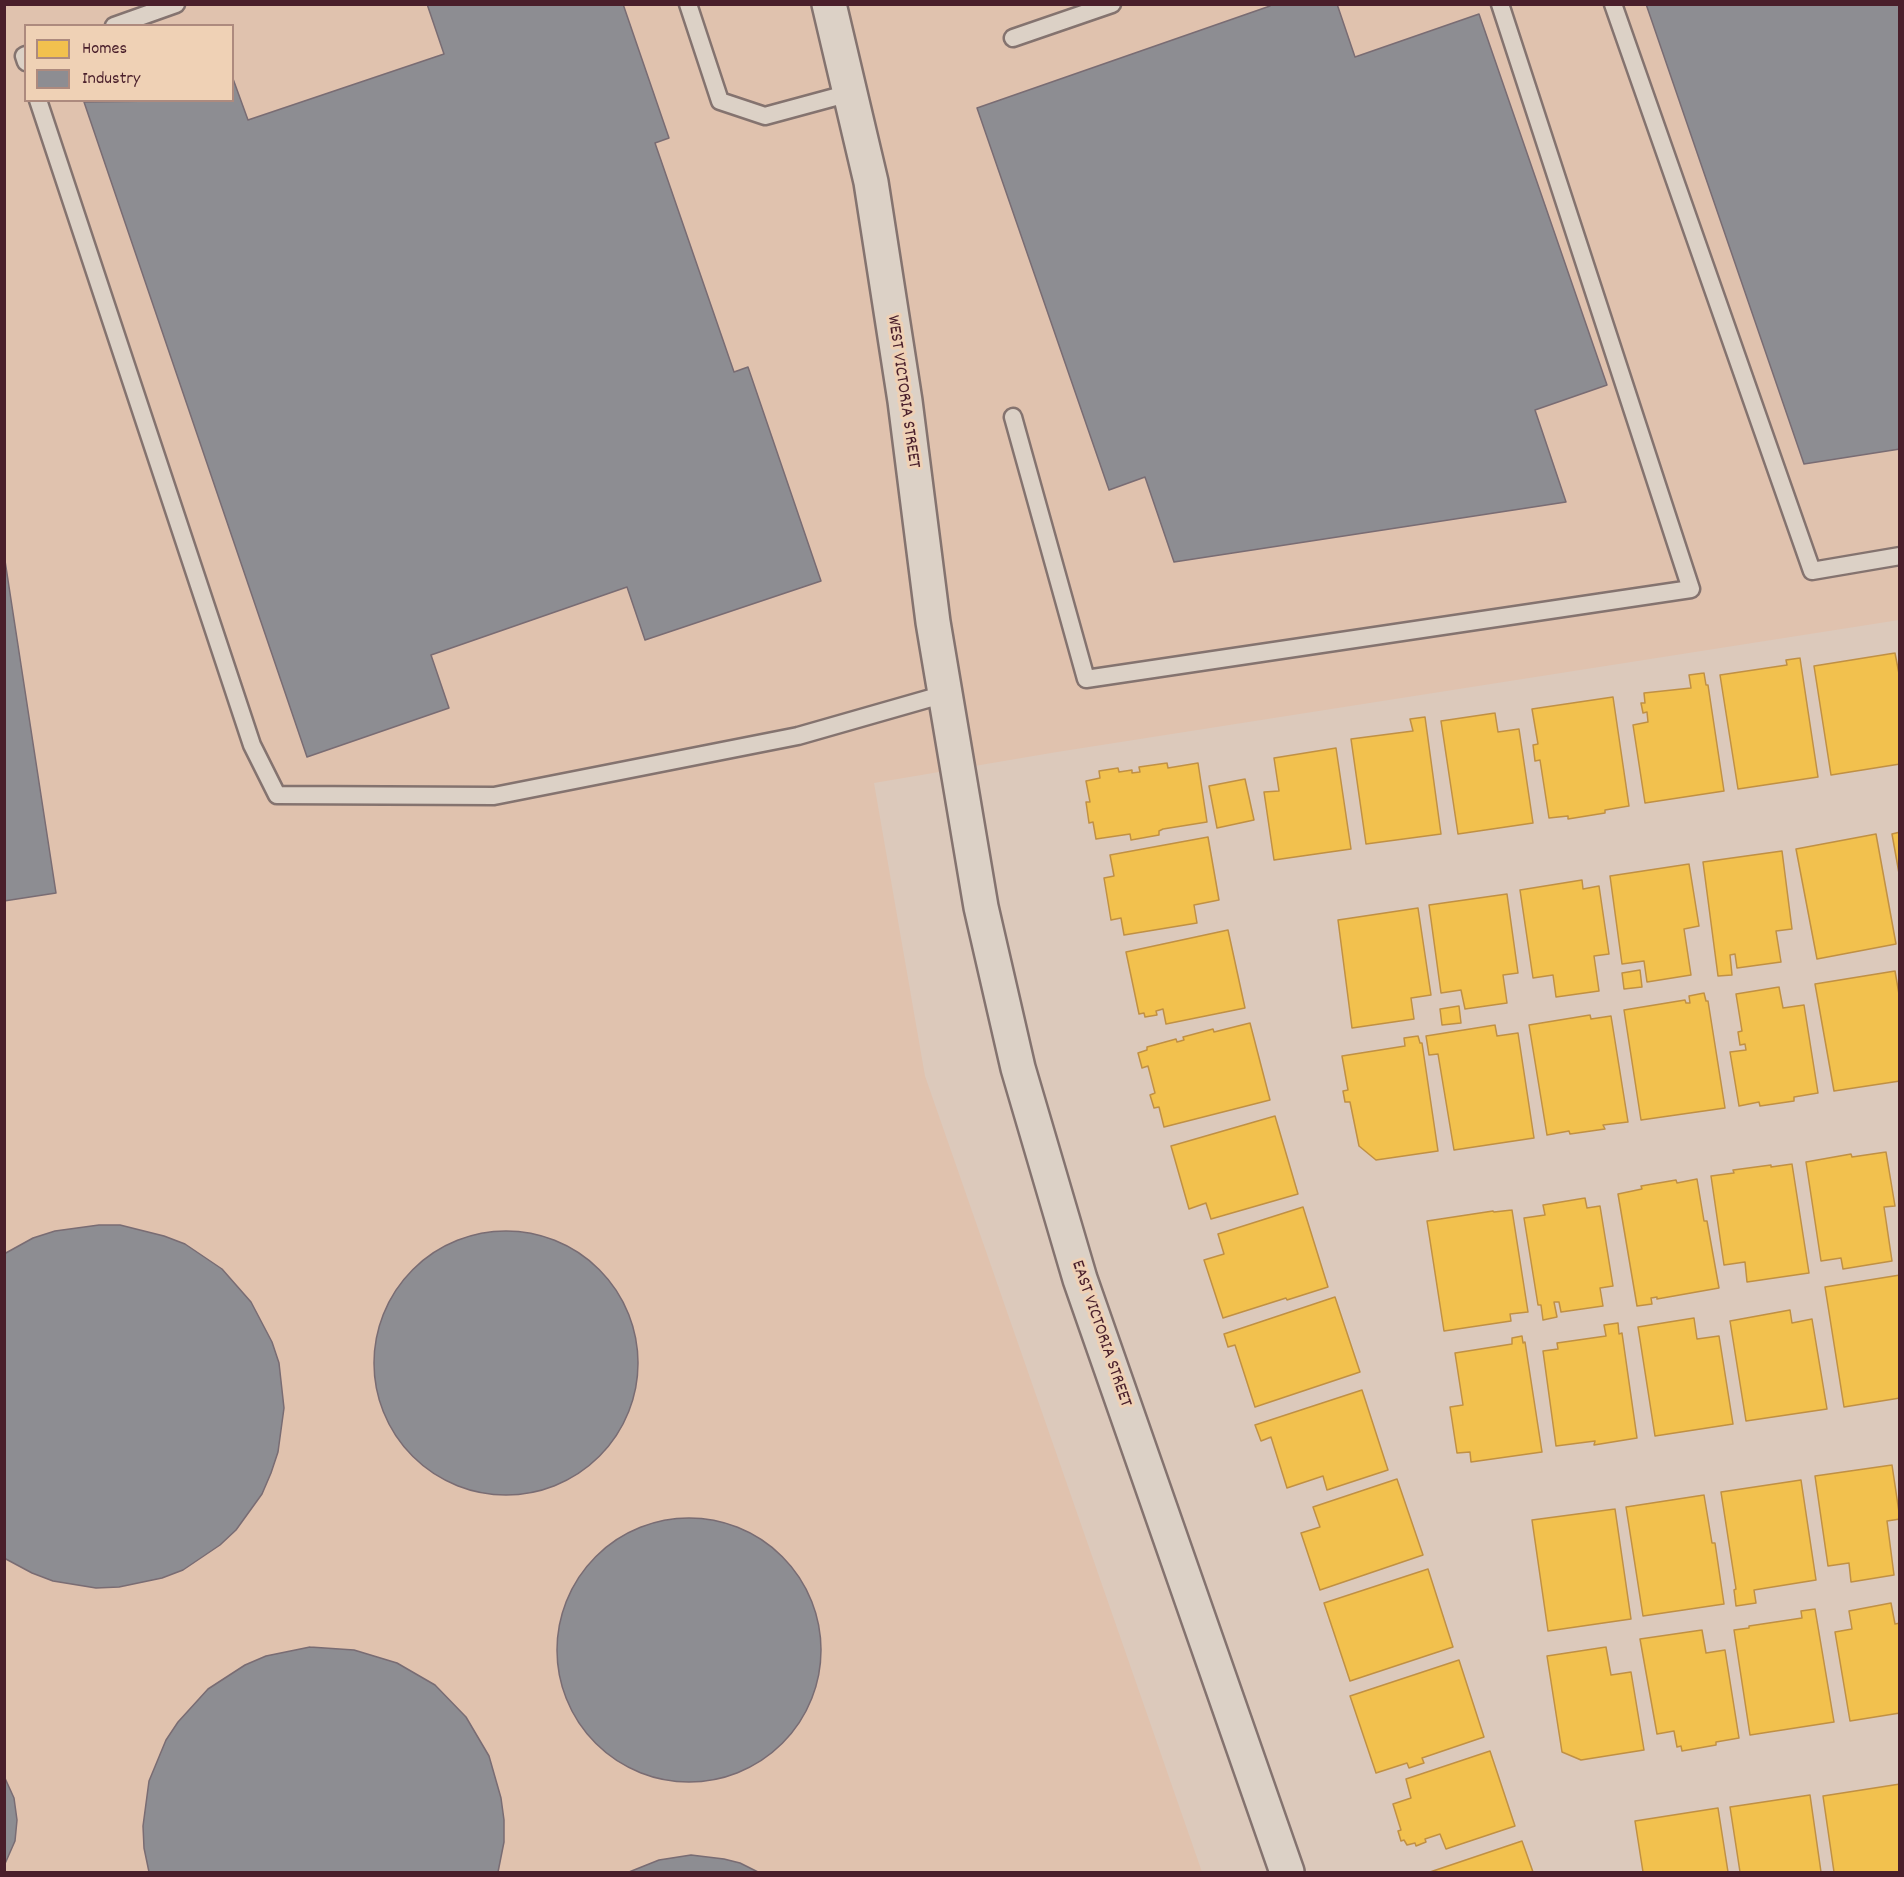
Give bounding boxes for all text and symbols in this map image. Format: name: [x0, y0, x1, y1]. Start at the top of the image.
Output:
legend: [24, 24, 234, 102]
text: Homes: [82, 37, 127, 62]
text: Industry: [82, 67, 140, 92]
street label: WEST VICTORIA STREET: [881, 314, 923, 470]
street label: EAST VICTORIA STREET: [1065, 1258, 1135, 1410]

